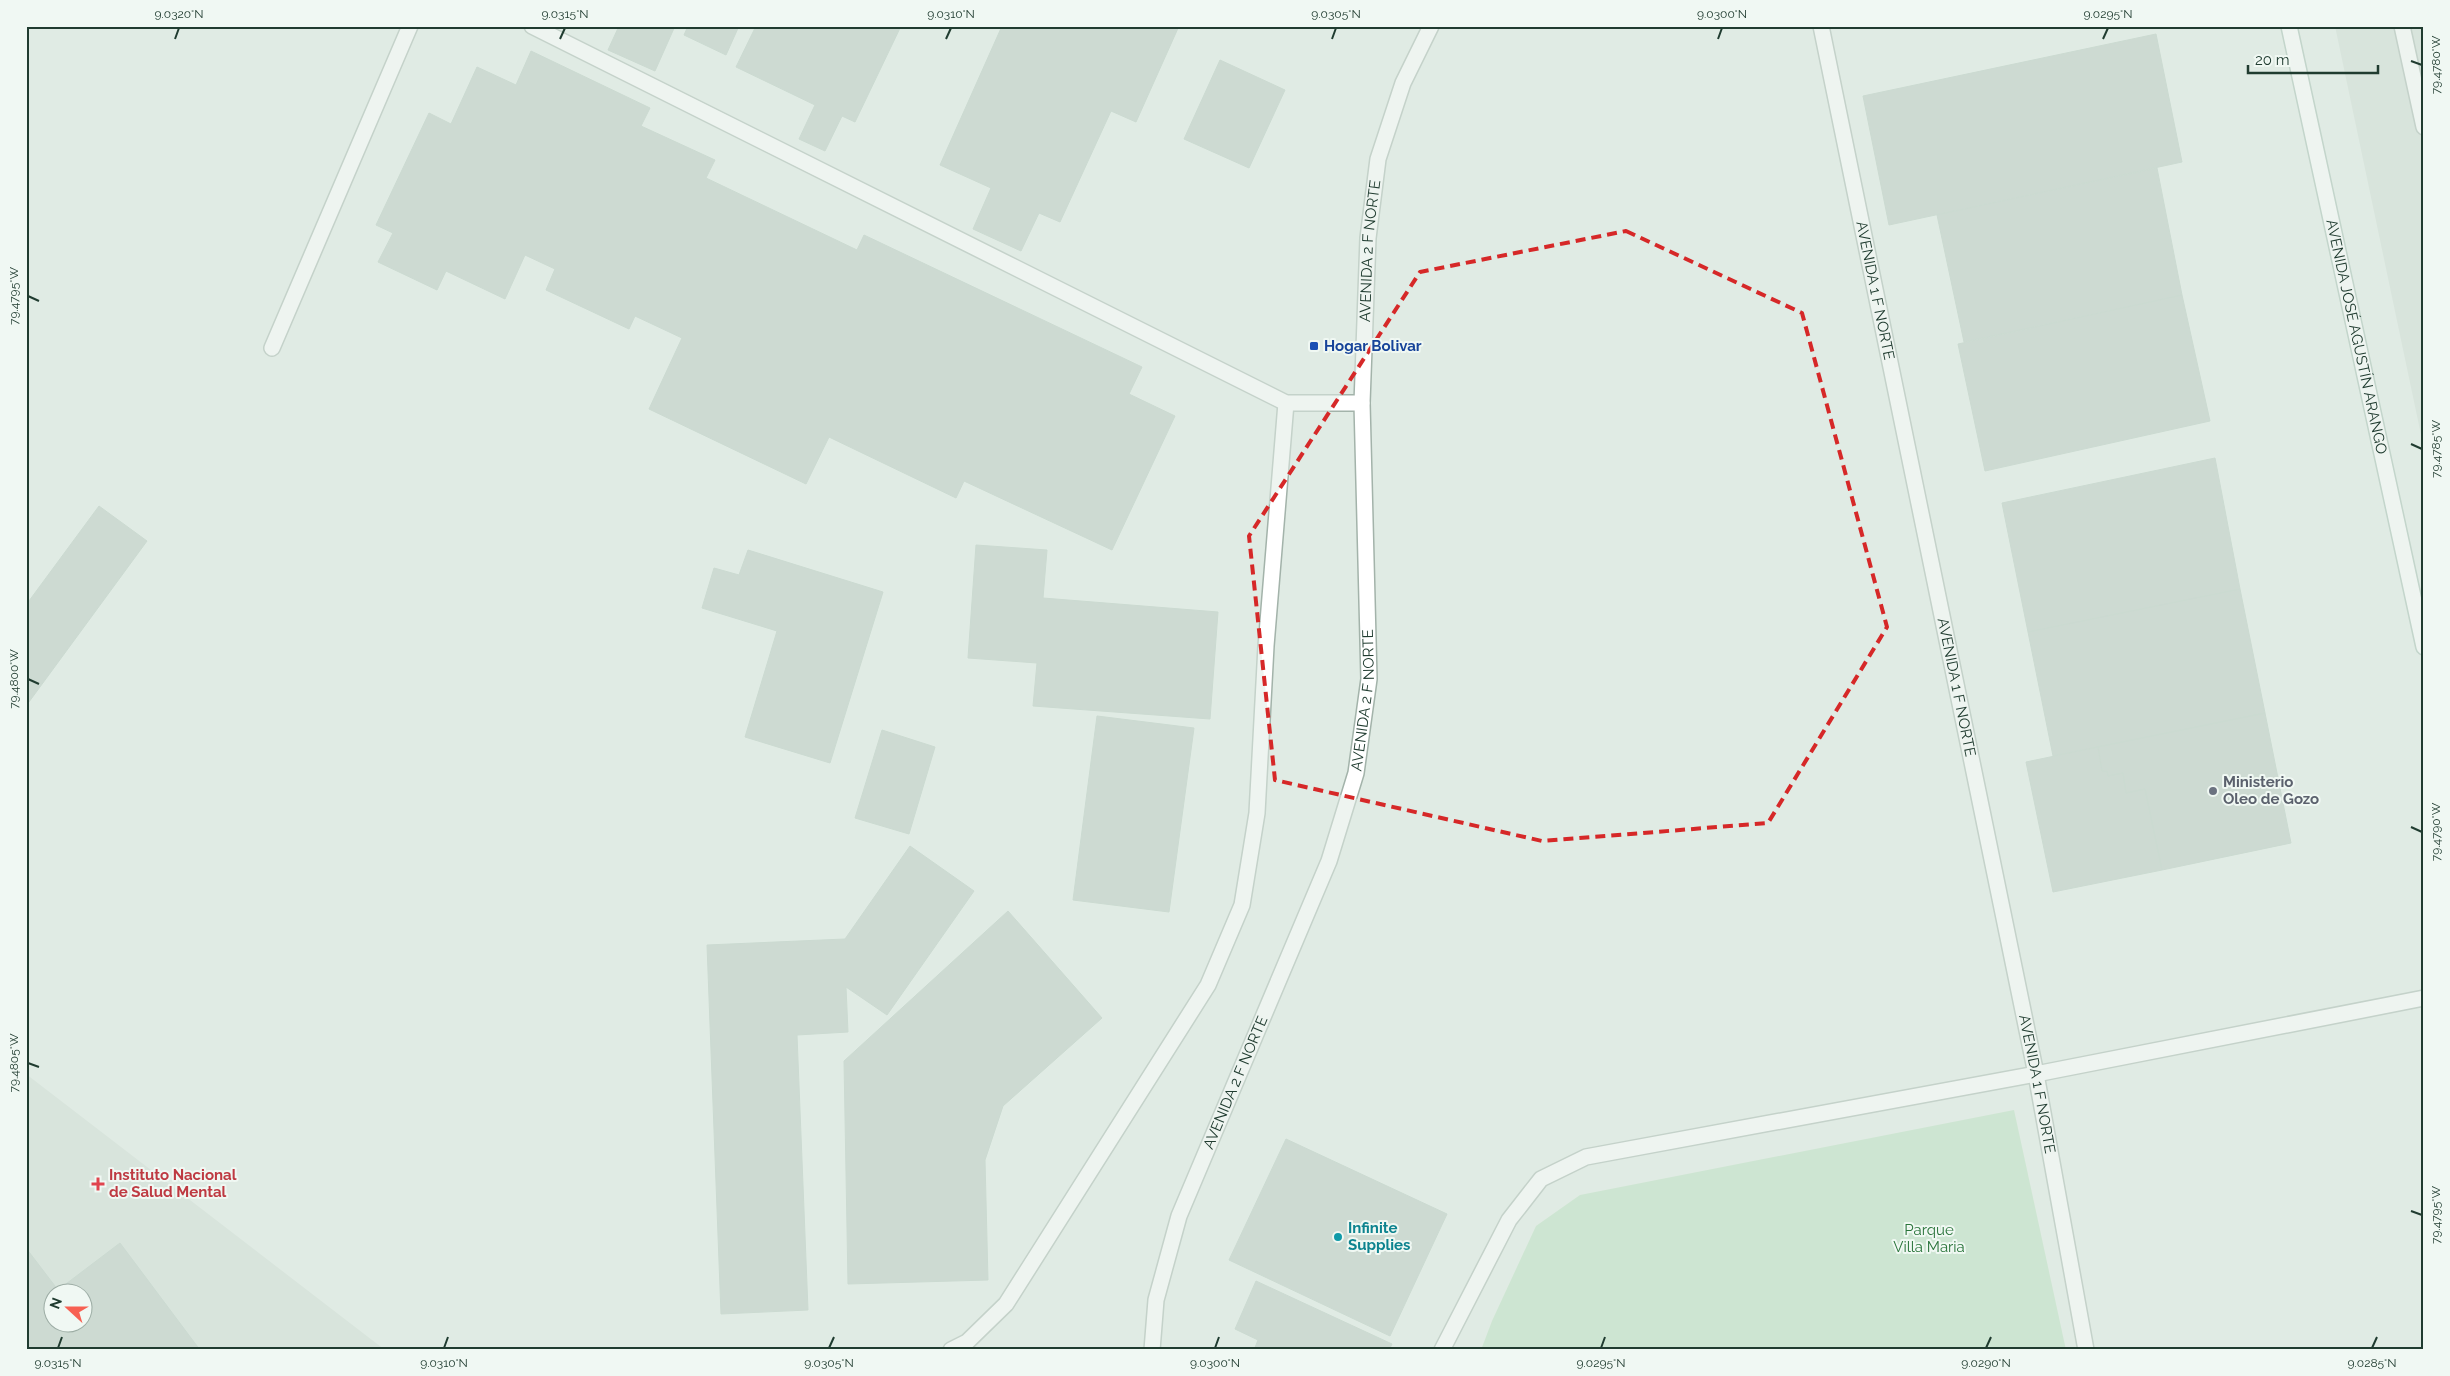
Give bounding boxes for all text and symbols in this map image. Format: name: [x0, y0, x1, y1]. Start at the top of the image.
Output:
text: 9.0320°N: [155, 7, 203, 21]
text: 9.0315°N: [541, 7, 589, 21]
text: 9.0310°N: [927, 7, 975, 21]
text: 9.0305°N: [1311, 7, 1361, 21]
text: 9.0300°N: [1697, 7, 1747, 21]
text: 9.0295°N: [2084, 7, 2132, 21]
text: 79.4780°W: [2429, 35, 2443, 94]
scale bar: [2248, 42, 2378, 74]
text: 20 m: [2255, 51, 2290, 69]
street label: AVENIDA 2 F NORTE: [1356, 179, 1384, 322]
street label: AVENIDA JOSÉ AGUSTÍN ARANGO: [2322, 218, 2391, 456]
street label: AVENIDA 1 F NORTE: [1852, 220, 1898, 361]
text: 79.4795°W: [7, 267, 21, 325]
place label: Hogar Bolivar: [1324, 337, 1422, 355]
marker: Hogar Bolivar: [1308, 340, 1320, 352]
text: 79.4785°W: [2429, 420, 2443, 478]
street label: AVENIDA 1 F NORTE: [1934, 616, 1980, 758]
street label: AVENIDA 2 F NORTE: [1347, 629, 1378, 772]
text: 79.4800°W: [7, 649, 21, 709]
place label: Ministerio Oleo de Gozo: [2223, 773, 2319, 808]
marker: Ministerio Oleo de Gozo: [2207, 785, 2219, 797]
text: 79.4790°W: [2429, 802, 2443, 861]
street label: AVENIDA 2 F NORTE: [1199, 1013, 1271, 1152]
street label: AVENIDA 1 F NORTE: [2015, 1013, 2059, 1155]
text: 79.4805°W: [7, 1033, 21, 1092]
place label: Instituto Nacional de Salud Mental: [109, 1166, 237, 1201]
marker: Instituto Nacional de Salud Mental: [91, 1177, 105, 1191]
text: 79.4795°W: [2429, 1186, 2443, 1244]
place label: Infinite Supplies: [1348, 1219, 1410, 1254]
park label: Parque Villa Maria: [1893, 1221, 1965, 1256]
marker: Infinite Supplies: [1332, 1231, 1344, 1243]
north arrow: [42, 1284, 92, 1334]
text: N: [46, 1295, 65, 1311]
text: 9.0315°N: [34, 1356, 82, 1370]
text: 9.0310°N: [420, 1356, 468, 1370]
text: 9.0305°N: [804, 1356, 854, 1370]
text: 9.0300°N: [1190, 1356, 1240, 1370]
text: 9.0295°N: [1577, 1356, 1625, 1370]
text: 9.0290°N: [1961, 1356, 2011, 1370]
text: 9.0285°N: [2347, 1356, 2397, 1370]

